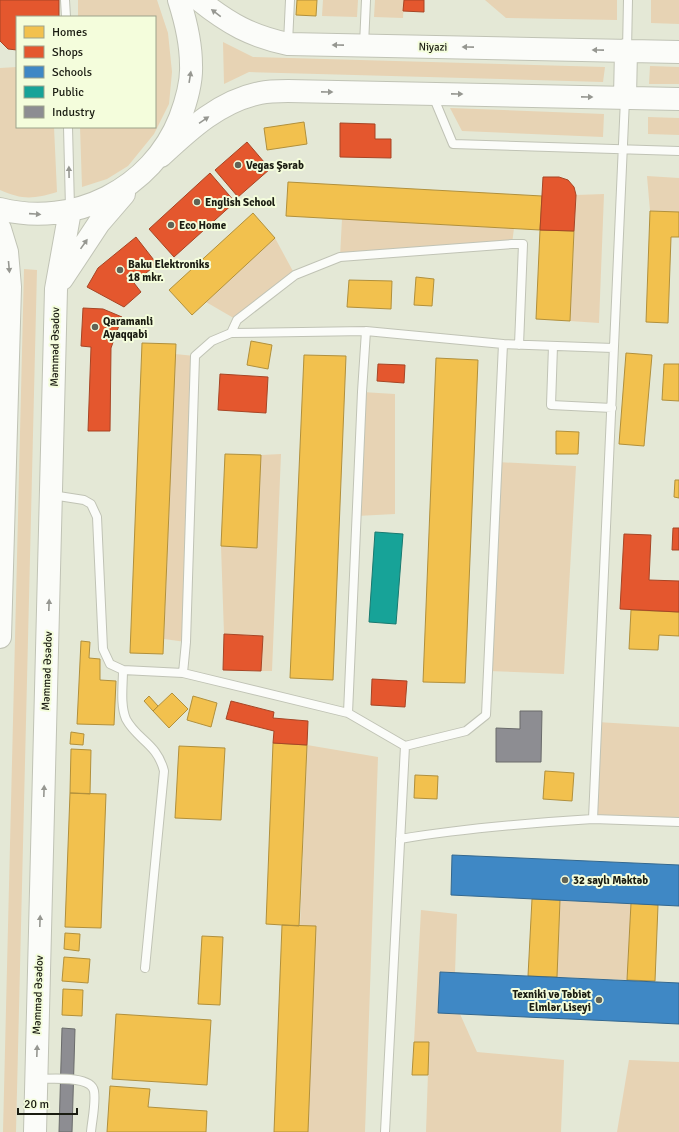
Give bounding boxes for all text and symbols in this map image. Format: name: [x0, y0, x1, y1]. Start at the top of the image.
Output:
one-way arrow: [210, 8, 221, 17]
legend: [16, 16, 156, 128]
text: Homes: [52, 25, 87, 40]
street label: Niyazi: [418, 40, 448, 54]
one-way arrow: [331, 42, 344, 48]
one-way arrow: [462, 44, 474, 51]
text: Shops: [52, 45, 83, 60]
one-way arrow: [591, 47, 604, 53]
text: Schools: [52, 65, 92, 80]
one-way arrow: [187, 71, 193, 83]
text: Public: [52, 85, 84, 100]
one-way arrow: [321, 88, 333, 95]
one-way arrow: [451, 91, 464, 97]
one-way arrow: [581, 93, 593, 100]
text: Industry: [52, 105, 95, 120]
one-way arrow: [198, 116, 209, 124]
place label: Vegas Şərab: [246, 159, 304, 172]
marker: Vegas Şərab: [233, 160, 243, 170]
one-way arrow: [66, 165, 72, 178]
place label: English School: [205, 196, 276, 209]
marker: English School: [192, 197, 202, 207]
one-way arrow: [29, 211, 41, 217]
place label: Eco Home: [179, 219, 227, 232]
marker: Eco Home: [166, 220, 176, 230]
one-way arrow: [80, 238, 88, 249]
place label: Baku Elektroniks 18 mkr.: [128, 258, 209, 284]
one-way arrow: [6, 261, 12, 273]
marker: Baku Elektroniks 18 mkr.: [115, 265, 125, 275]
street label: Məmməd Əsədov: [48, 307, 62, 387]
place label: Qaramanli Ayaqqabi: [103, 315, 153, 341]
marker: Qaramanli Ayaqqabi: [90, 322, 100, 332]
one-way arrow: [46, 598, 52, 611]
street label: Məmməd Əsədov: [39, 631, 55, 711]
one-way arrow: [41, 784, 47, 797]
place label: 32 saylı Məktəb: [573, 874, 648, 887]
marker: 32 saylı Məktəb: [560, 875, 570, 885]
one-way arrow: [37, 915, 44, 927]
street label: Məmməd Əsədov: [30, 955, 46, 1035]
place label: Texniki və Təbiət Elmlər Liseyi: [513, 988, 591, 1014]
marker: Texniki və Təbiət Elmlər Liseyi: [594, 995, 604, 1005]
one-way arrow: [34, 1044, 40, 1057]
scale bar: [18, 1090, 77, 1116]
text: 20 m: [24, 1097, 49, 1112]

